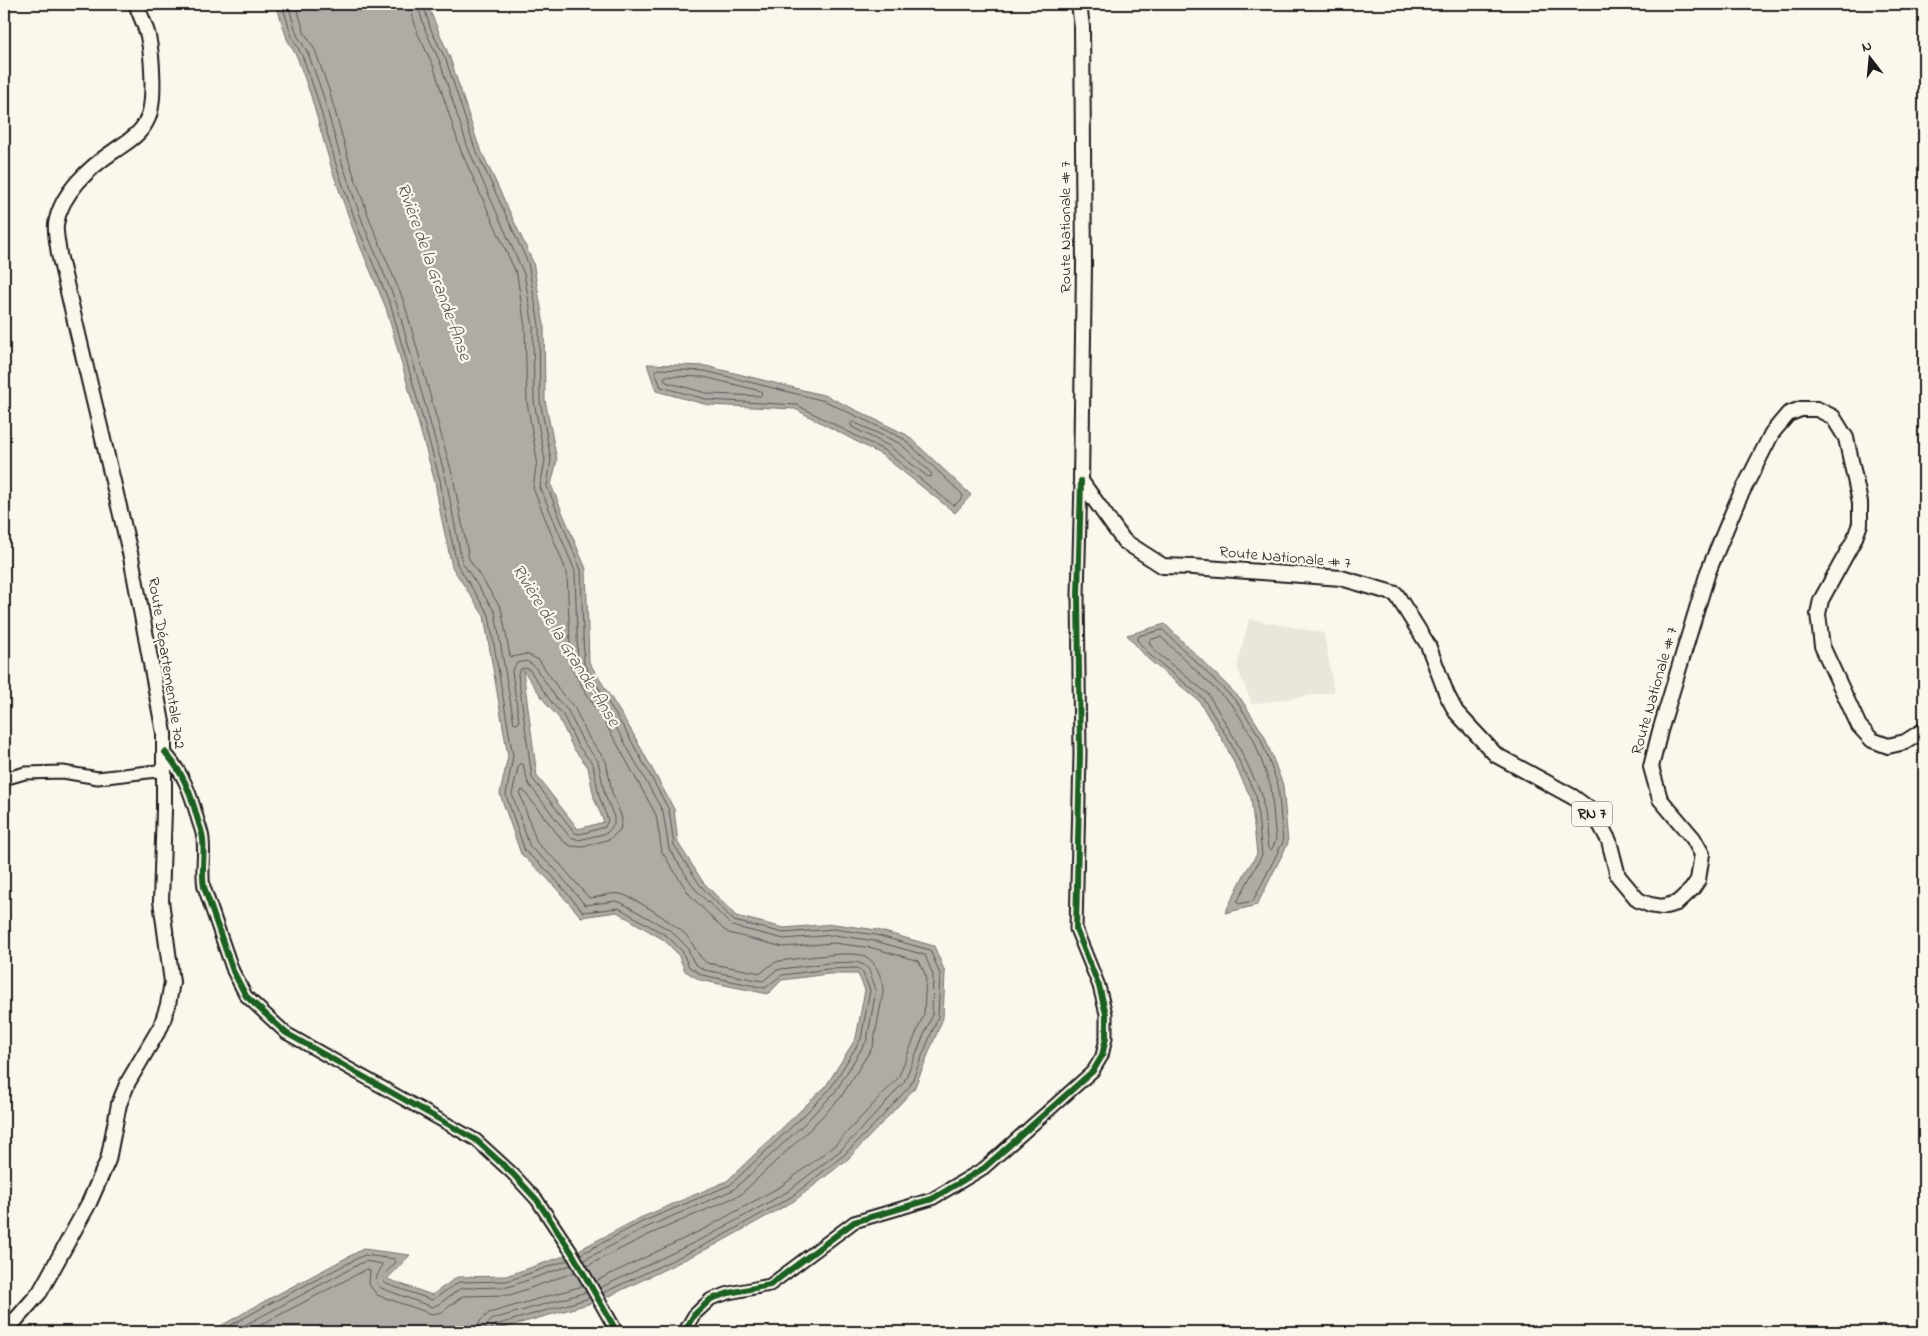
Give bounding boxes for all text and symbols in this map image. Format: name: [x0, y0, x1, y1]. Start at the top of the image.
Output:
north arrow: [1846, 32, 1896, 82]
text: N: [1859, 36, 1874, 58]
street label: Route Nationale # 7: [1054, 161, 1078, 293]
water label: Rivière de la Grande-Anse: [389, 180, 478, 365]
street label: Route Nationale # 7: [1218, 540, 1352, 576]
water label: Rivière de la Grande-Anse: [504, 560, 626, 733]
street label: Route Départementale 702: [141, 575, 191, 751]
street label: Route Nationale # 7: [1625, 624, 1685, 758]
road number: RN 7: [1572, 802, 1612, 826]

